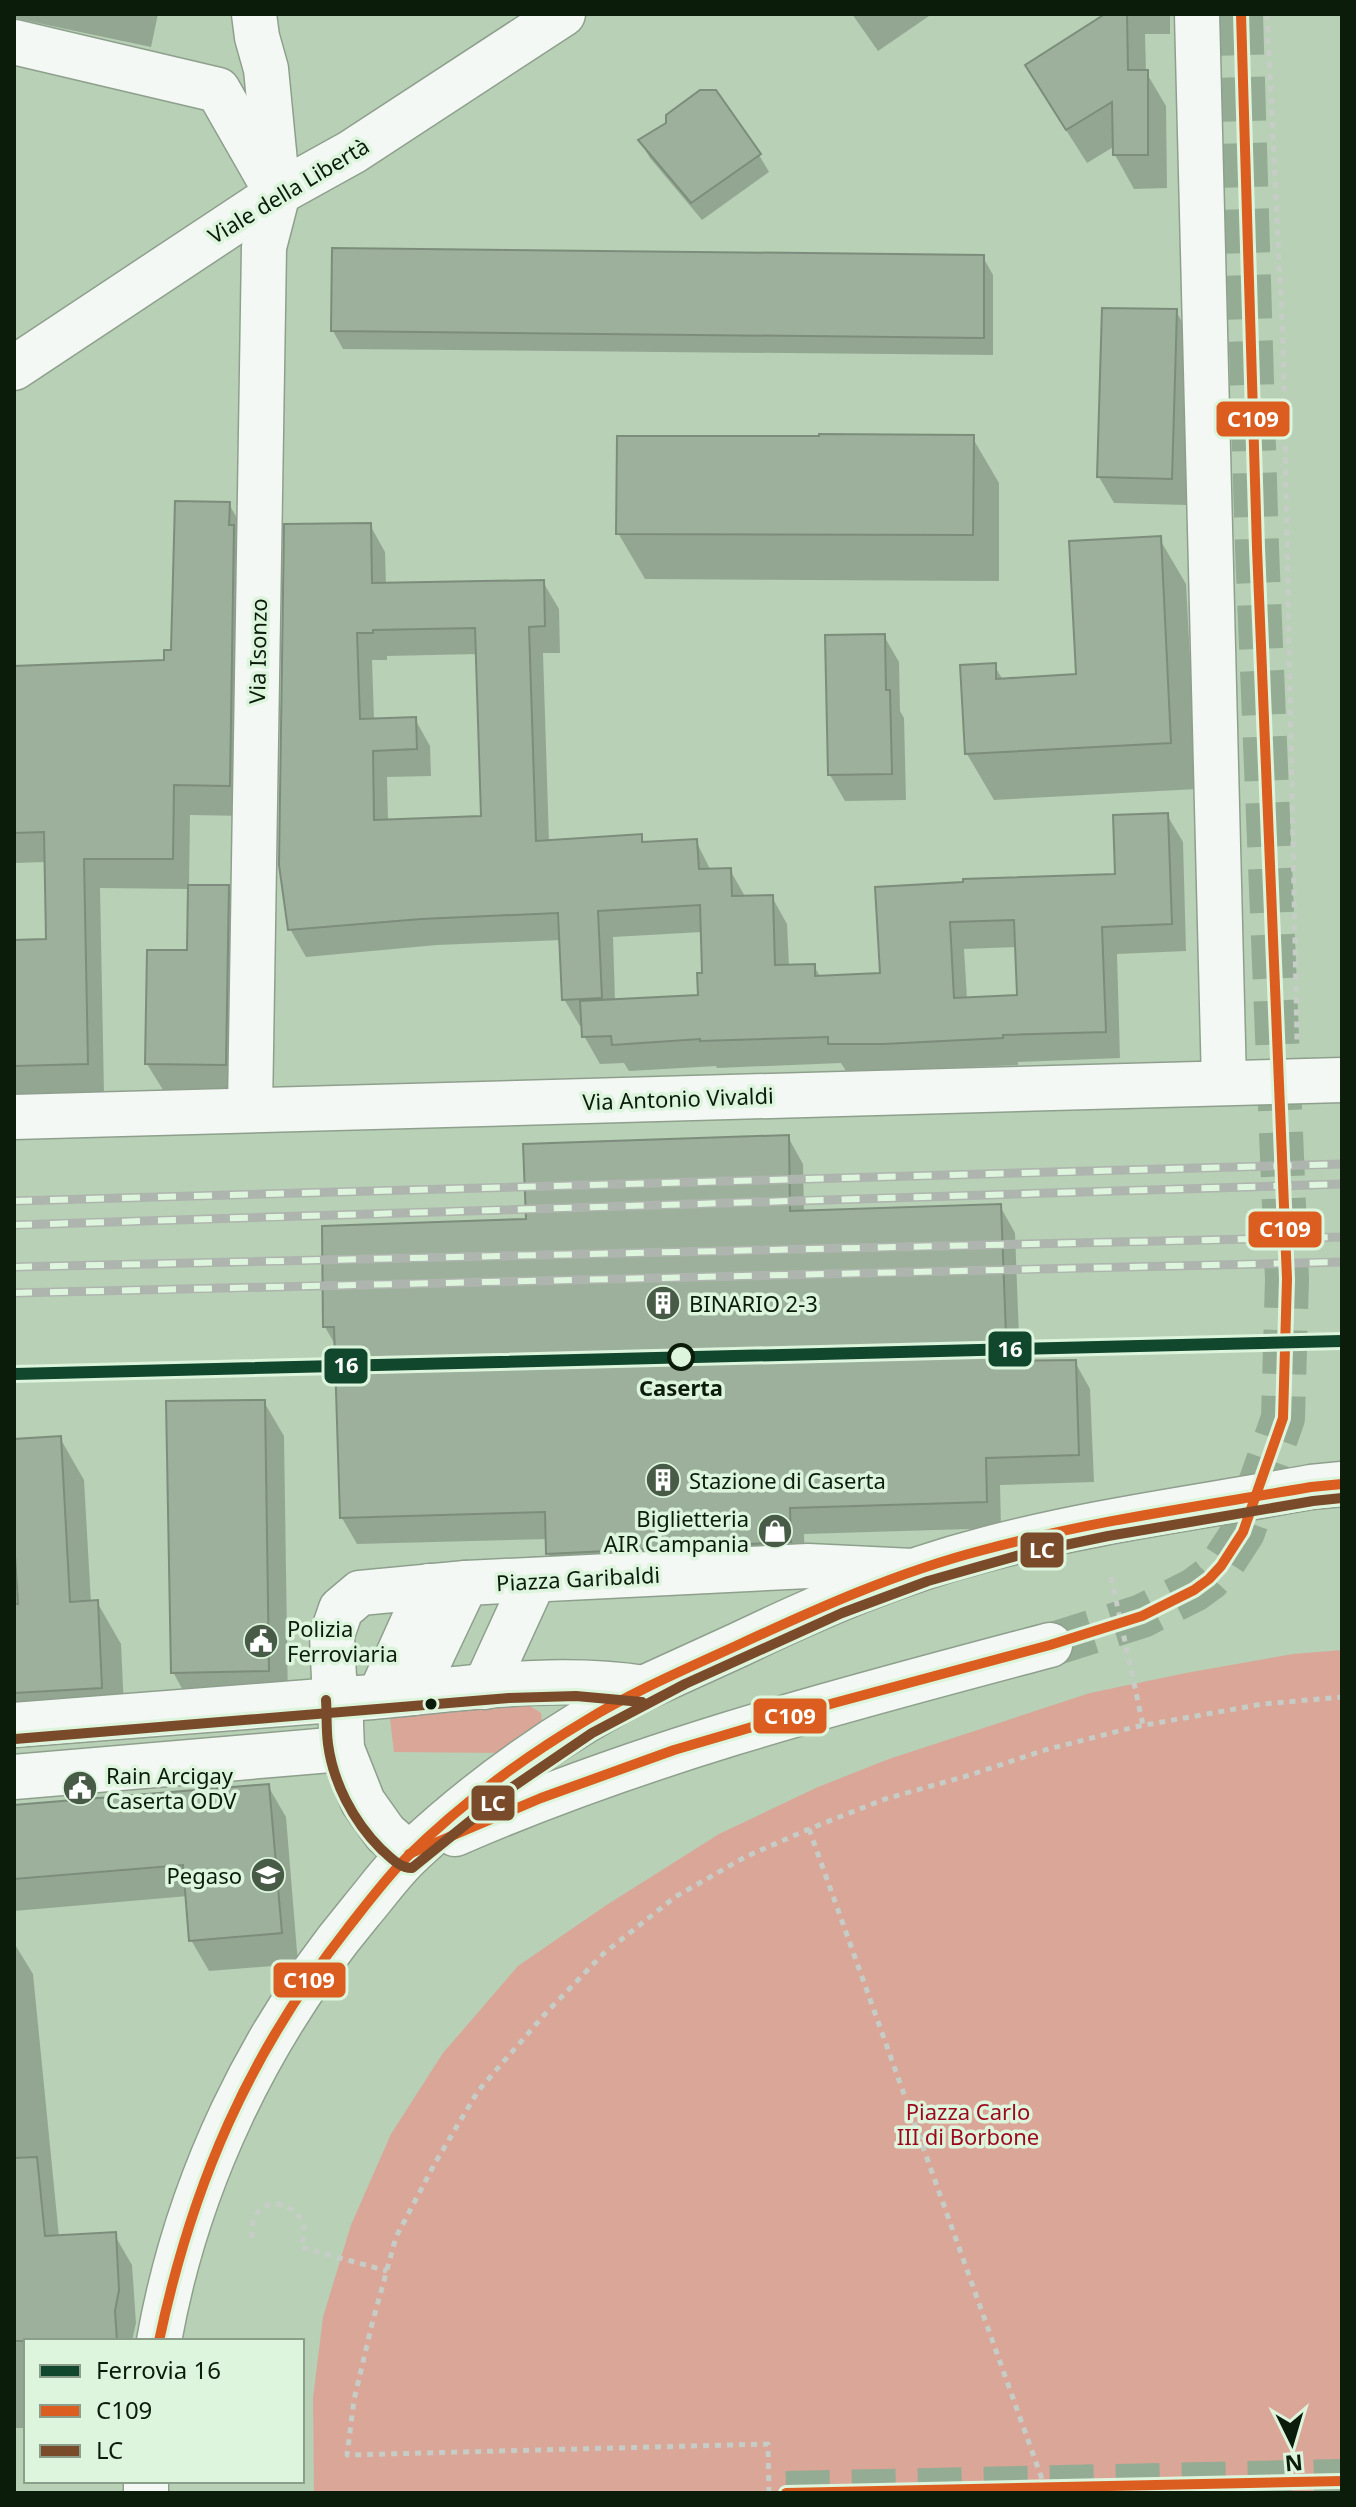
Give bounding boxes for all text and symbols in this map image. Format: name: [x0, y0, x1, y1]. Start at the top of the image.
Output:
street label: Viale della Libertà: [202, 130, 374, 250]
line badge: C109: [1215, 400, 1291, 438]
text: C109: [1227, 403, 1279, 433]
street label: Via Isonzo: [241, 598, 273, 704]
street label: Via Antonio Vivaldi: [582, 1080, 774, 1116]
line badge: C109: [1247, 1210, 1323, 1249]
text: C109: [1259, 1213, 1311, 1243]
building icon: BINARIO 2-3: [644, 1284, 682, 1322]
place label: BINARIO 2-3: [689, 1288, 818, 1318]
line badge: 16: [987, 1330, 1033, 1368]
text: 16: [997, 1333, 1023, 1363]
marker: Caserta: [668, 1344, 694, 1370]
line badge: 16: [323, 1347, 369, 1385]
text: 16: [333, 1349, 359, 1379]
place label: Caserta: [639, 1372, 723, 1402]
building icon: Stazione di Caserta: [644, 1461, 682, 1499]
place label: Stazione di Caserta: [689, 1465, 886, 1495]
place label: Biglietteria AIR Campania: [604, 1503, 749, 1558]
shop icon: Biglietteria AIR Campania: [756, 1512, 794, 1550]
line badge: LC: [1019, 1531, 1065, 1569]
text: LC: [1029, 1534, 1055, 1564]
street label: Piazza Garibaldi: [495, 1559, 661, 1597]
place label: Polizia Ferroviaria: [287, 1613, 398, 1668]
public building icon: Polizia Ferroviaria: [242, 1622, 280, 1660]
unlabelled marker: [423, 1696, 439, 1712]
line badge: C109: [752, 1697, 828, 1735]
text: C109: [764, 1700, 816, 1730]
place label: Rain Arcigay Caserta ODV: [106, 1760, 237, 1815]
public building icon: Rain Arcigay Caserta ODV: [61, 1769, 99, 1807]
line badge: LC: [470, 1784, 516, 1822]
text: LC: [480, 1787, 506, 1817]
school or university icon: Pegaso: [249, 1856, 287, 1894]
place label: Pegaso: [167, 1860, 242, 1890]
line badge: C109: [272, 1961, 347, 1999]
text: C109: [283, 1964, 335, 1994]
park label: Piazza Carlo III di Borbone: [897, 2096, 1039, 2151]
legend: [24, 2339, 304, 2483]
text: Ferrovia 16: [96, 2353, 221, 2386]
text: C109: [96, 2393, 152, 2426]
north arrow: [1252, 2403, 1332, 2483]
text: LC: [96, 2433, 123, 2466]
text: N: [1284, 2448, 1304, 2480]

